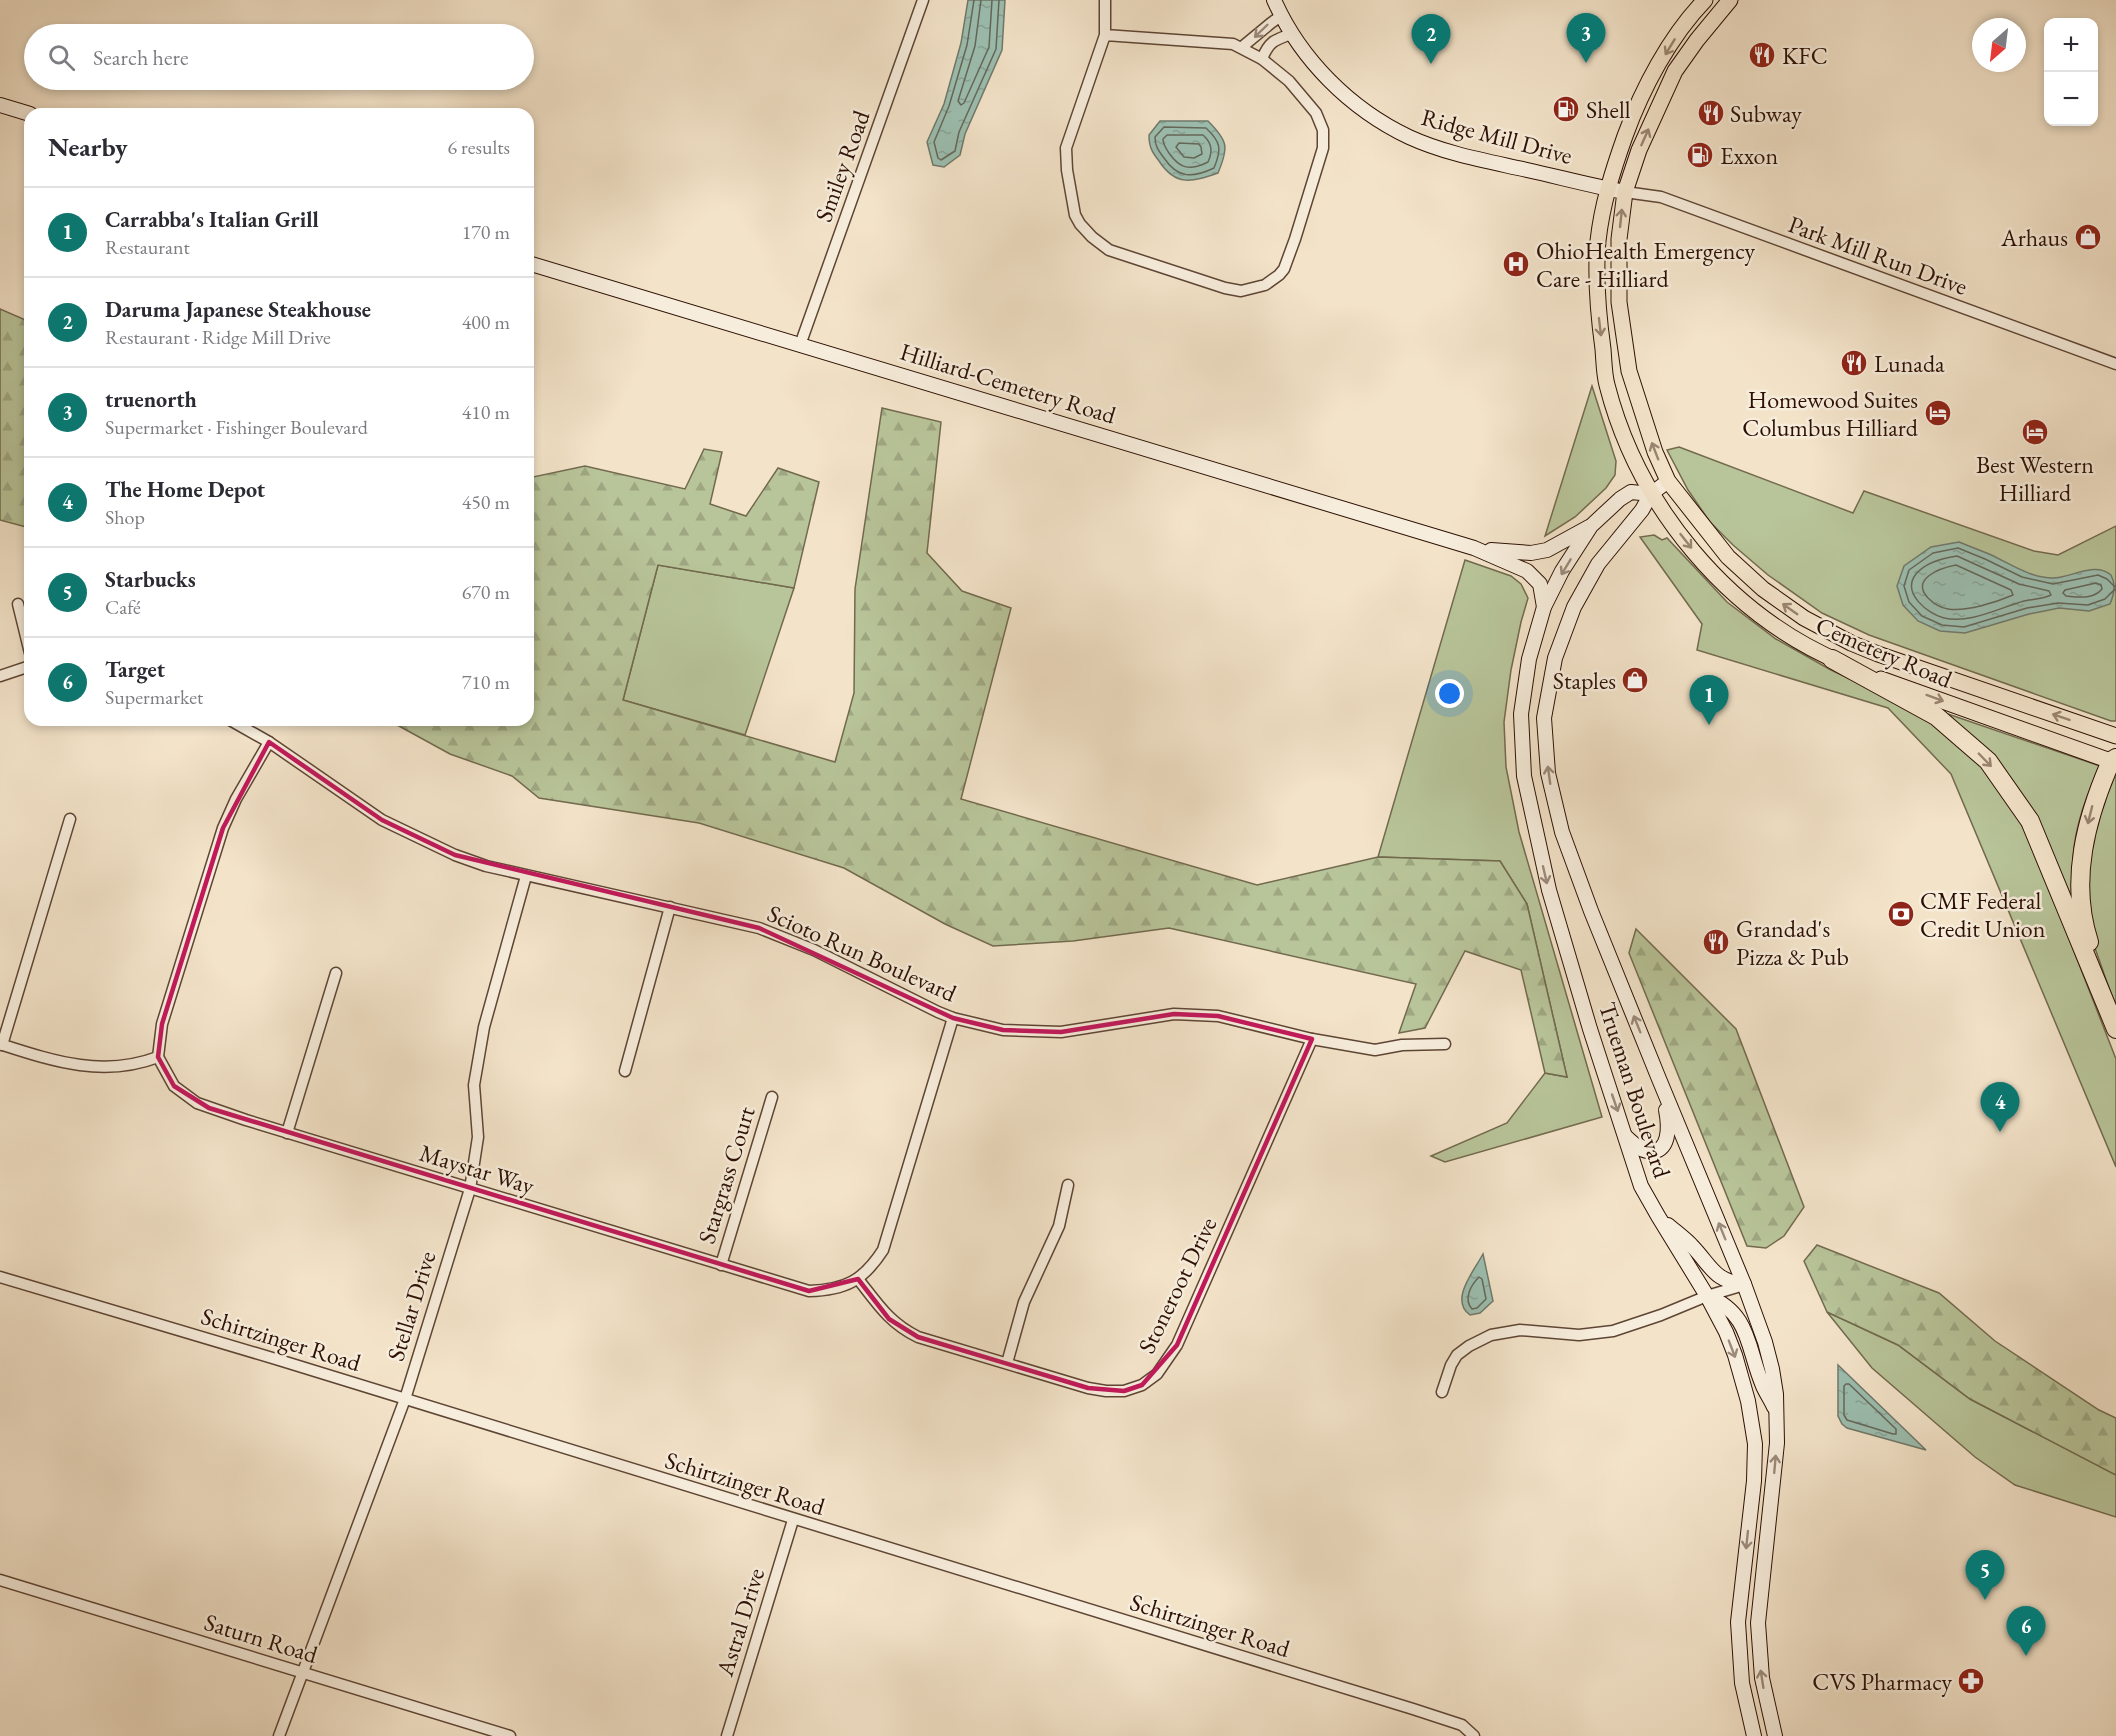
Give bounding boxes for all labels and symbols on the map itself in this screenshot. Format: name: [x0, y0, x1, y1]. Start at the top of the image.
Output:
pin: 2: [1412, 14, 1450, 64]
pin: 3: [1566, 14, 1606, 63]
north arrow: [1972, 18, 2026, 72]
one-way arrow: [1254, 24, 1269, 38]
one-way arrow: [1664, 38, 1676, 55]
restaurant icon: KFC: [1747, 40, 1777, 70]
place label: KFC: [1782, 40, 1828, 71]
fuel station icon: Shell: [1551, 94, 1581, 124]
place label: Shell: [1586, 94, 1631, 125]
restaurant icon: Subway: [1696, 98, 1726, 128]
place label: Subway: [1730, 98, 1802, 129]
street label: Ridge Mill Drive: [1418, 101, 1576, 171]
street label: Smiley Road: [808, 105, 877, 226]
one-way arrow: [1639, 128, 1651, 146]
fuel station icon: Exxon: [1685, 140, 1715, 170]
place label: Exxon: [1720, 140, 1778, 171]
one-way arrow: [1616, 208, 1627, 228]
street label: Park Mill Run Drive: [1784, 208, 1972, 302]
place label: Arhaus: [2000, 222, 2068, 253]
shop icon: Arhaus: [2073, 222, 2103, 252]
place label: OhioHealth Emergency Care - Hilliard: [1536, 235, 1756, 294]
hospital icon: OhioHealth Emergency Care - Hilliard: [1501, 249, 1531, 279]
one-way arrow: [1595, 317, 1606, 337]
street label: Hilliard-Cemetery Road: [896, 335, 1120, 431]
restaurant icon: Lunada: [1839, 348, 1869, 378]
place label: Lunada: [1874, 348, 1945, 379]
place label: Homewood Suites Columbus Hilliard: [1742, 384, 1919, 443]
hotel icon: Homewood Suites Columbus Hilliard: [1923, 398, 1953, 428]
hotel icon: Best Western Hilliard: [2020, 417, 2050, 447]
one-way arrow: [1649, 442, 1660, 461]
place label: Best Western Hilliard: [1976, 449, 2094, 508]
one-way arrow: [1679, 533, 1692, 549]
one-way arrow: [1559, 558, 1571, 575]
one-way arrow: [1782, 603, 1799, 615]
street label: Cemetery Road: [1811, 609, 1958, 695]
place label: Staples: [1553, 665, 1616, 696]
shop icon: Staples: [1620, 665, 1650, 695]
pin: 1: [1690, 676, 1728, 725]
your location: [1435, 679, 1464, 708]
one-way arrow: [1925, 694, 1944, 705]
one-way arrow: [2052, 710, 2071, 721]
one-way arrow: [1978, 753, 1992, 768]
one-way arrow: [1543, 766, 1554, 786]
one-way arrow: [2084, 806, 2096, 825]
one-way arrow: [1539, 865, 1551, 884]
place label: CMF Federal Credit Union: [1920, 885, 2046, 944]
street label: Scioto Run Boulevard: [763, 897, 962, 1009]
bank icon: CMF Federal Credit Union: [1886, 899, 1916, 929]
place label: Grandad's Pizza & Pub: [1736, 913, 1849, 972]
restaurant icon: Grandad's Pizza & Pub: [1701, 927, 1731, 957]
street label: Trueman Boulevard: [1592, 998, 1678, 1183]
one-way arrow: [1631, 1016, 1642, 1034]
pin: 4: [1980, 1082, 2020, 1132]
one-way arrow: [1610, 1093, 1621, 1112]
street label: Stargrass Court: [690, 1102, 762, 1247]
street label: Maystar Way: [416, 1137, 538, 1201]
street label: Stoneroot Drive: [1131, 1212, 1223, 1358]
one-way arrow: [1716, 1222, 1727, 1240]
street label: Stellar Drive: [380, 1247, 442, 1365]
street label: Schirtzinger Road: [197, 1300, 365, 1378]
one-way arrow: [1727, 1339, 1738, 1357]
street label: Schirtzinger Road: [661, 1444, 829, 1522]
one-way arrow: [1770, 1455, 1781, 1475]
one-way arrow: [1741, 1530, 1752, 1550]
pin: 5: [1966, 1550, 2004, 1600]
street label: Astral Drive: [709, 1564, 771, 1681]
street label: Schirtzinger Road: [1126, 1586, 1294, 1664]
street label: Saturn Road: [201, 1606, 322, 1670]
pin: 6: [2006, 1606, 2046, 1656]
place label: CVS Pharmacy: [1812, 1666, 1952, 1697]
pharmacy icon: CVS Pharmacy: [1956, 1666, 1986, 1696]
one-way arrow: [1757, 1670, 1768, 1689]

